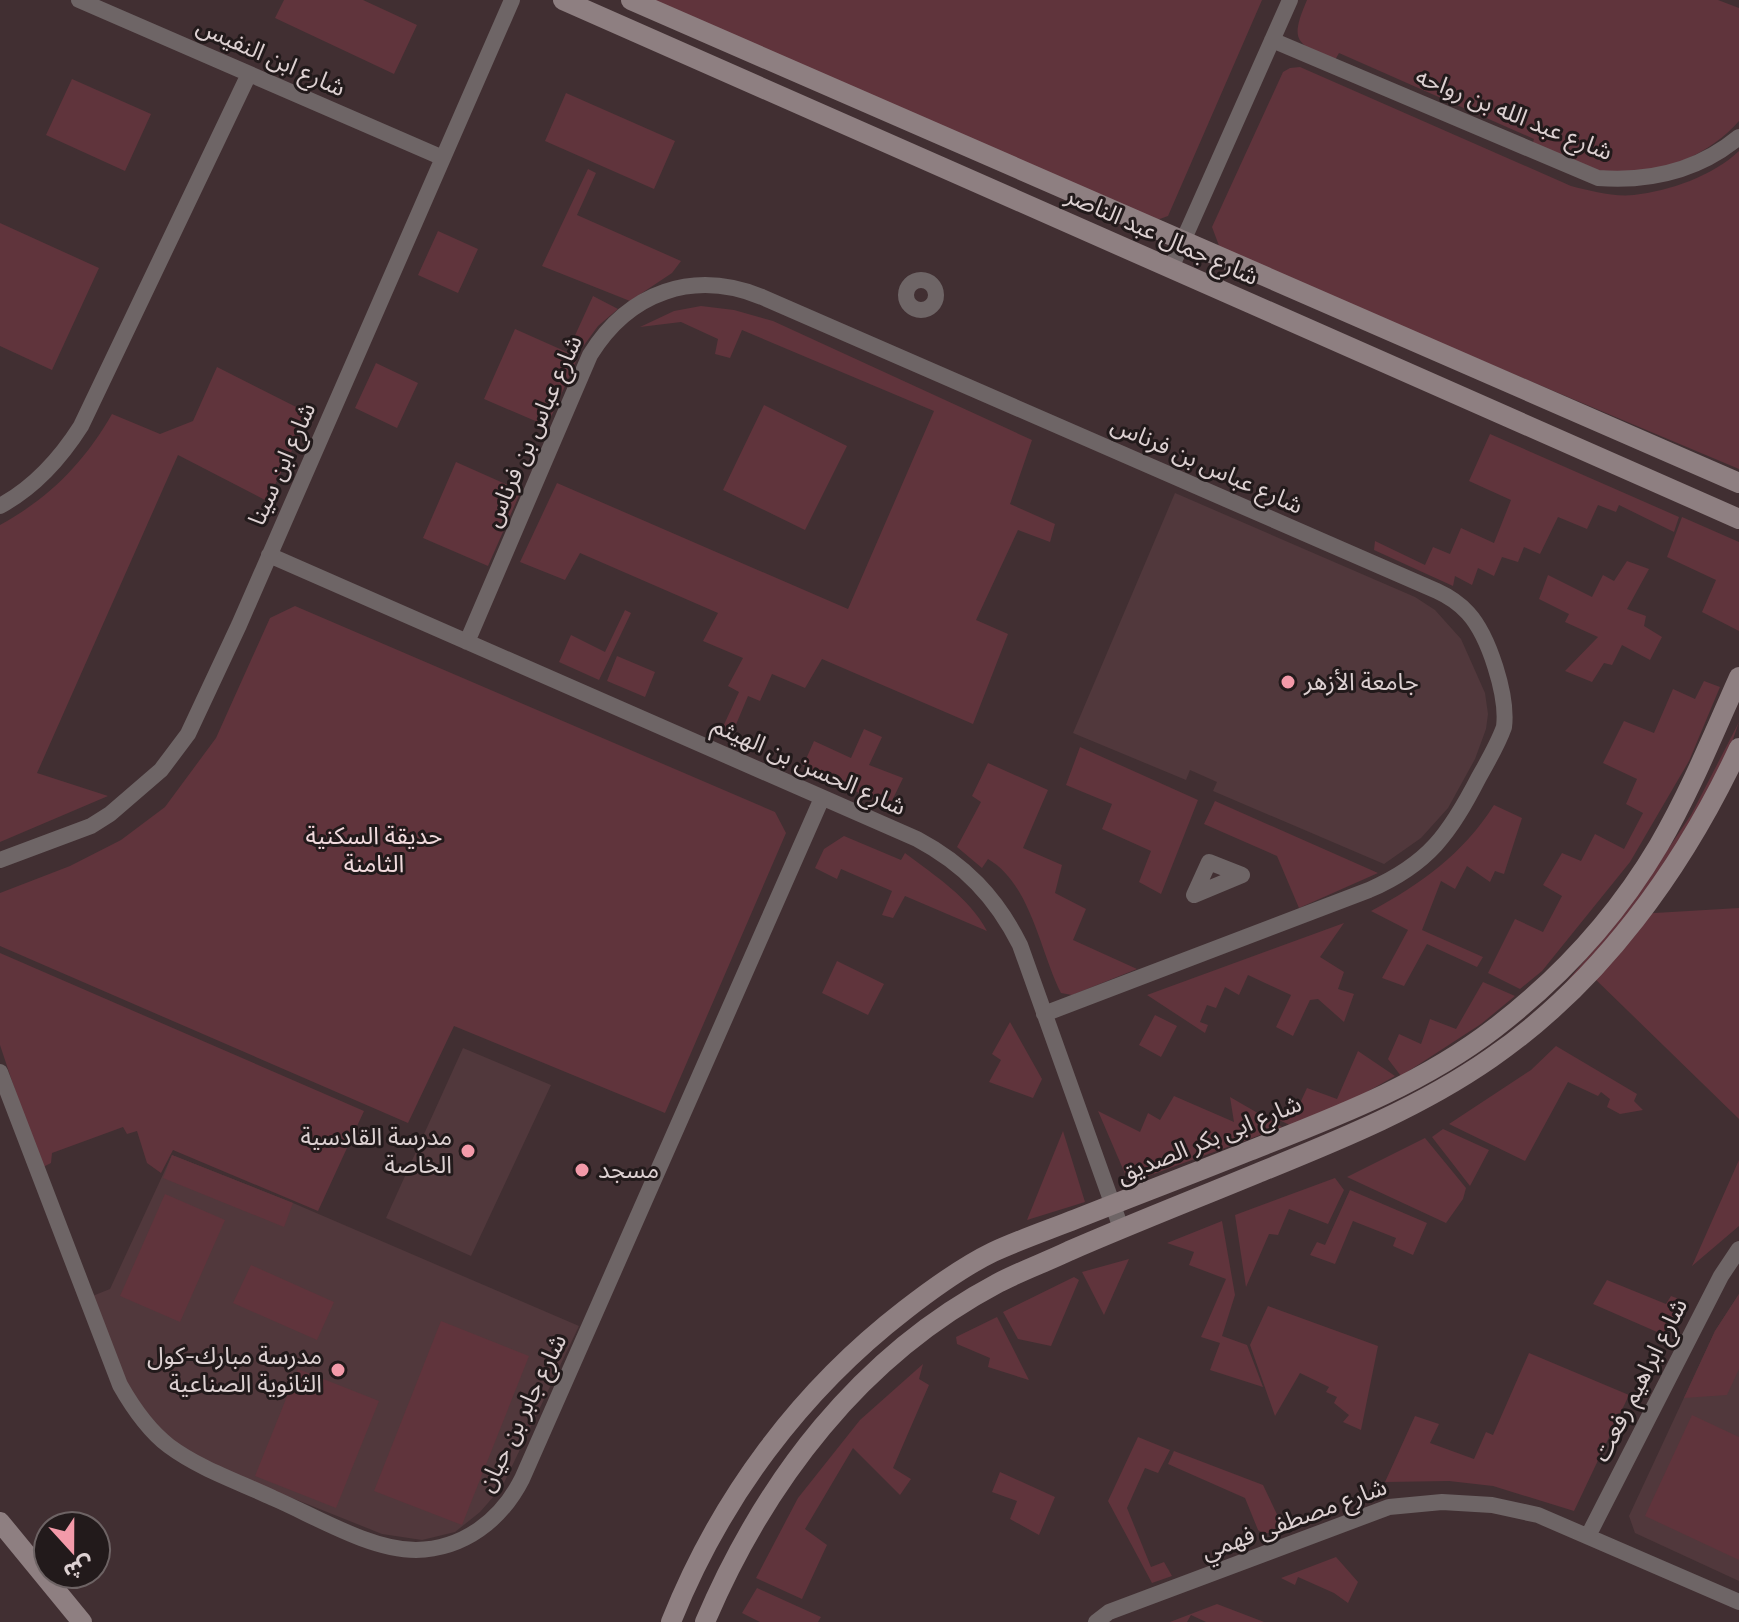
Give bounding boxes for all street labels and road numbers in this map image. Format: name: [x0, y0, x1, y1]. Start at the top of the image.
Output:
street label: شارع ابن النفيس: [191, 11, 350, 105]
street label: شارع عبد الله بن رواحه: [1411, 61, 1617, 169]
street label: شارع جمال عبد الناصر: [1059, 180, 1263, 294]
street label: شارع عباس بن فرناس: [477, 330, 591, 532]
street label: شارع ابن سينا: [242, 398, 324, 531]
street label: شارع عباس بن فرناس: [1106, 409, 1308, 523]
street label: شارع الحسن بن الهيثم: [707, 710, 911, 824]
street label: شارع ابى بكر الصديق: [1112, 1088, 1307, 1192]
street label: شارع ابراهيم رفعت: [1586, 1293, 1696, 1468]
street label: شارع جابر بن حيان: [471, 1329, 575, 1498]
street label: شارع مصطفى فهمي: [1197, 1472, 1392, 1570]

